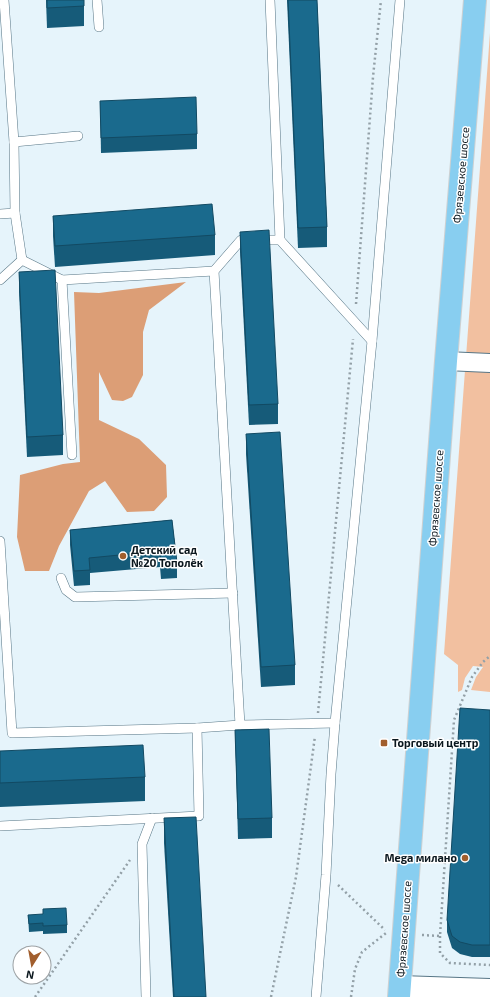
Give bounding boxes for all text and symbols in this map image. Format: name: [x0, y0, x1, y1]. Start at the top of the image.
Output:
street label: Фрязевское шоссе: [450, 126, 471, 224]
street label: Фрязевское шоссе: [426, 449, 445, 547]
place label: Детский сад №20 Тополёк: [131, 543, 203, 569]
marker: Детский сад №20 Тополёк: [118, 551, 128, 561]
place label: Торговый центр: [392, 736, 479, 749]
marker: Торговый центр: [379, 738, 389, 748]
place label: Mega милано: [384, 851, 457, 864]
marker: Mega милано: [460, 853, 470, 863]
street label: Фрязевское шоссе: [394, 880, 413, 978]
north arrow: [12, 945, 52, 985]
text: N: [25, 968, 35, 982]

